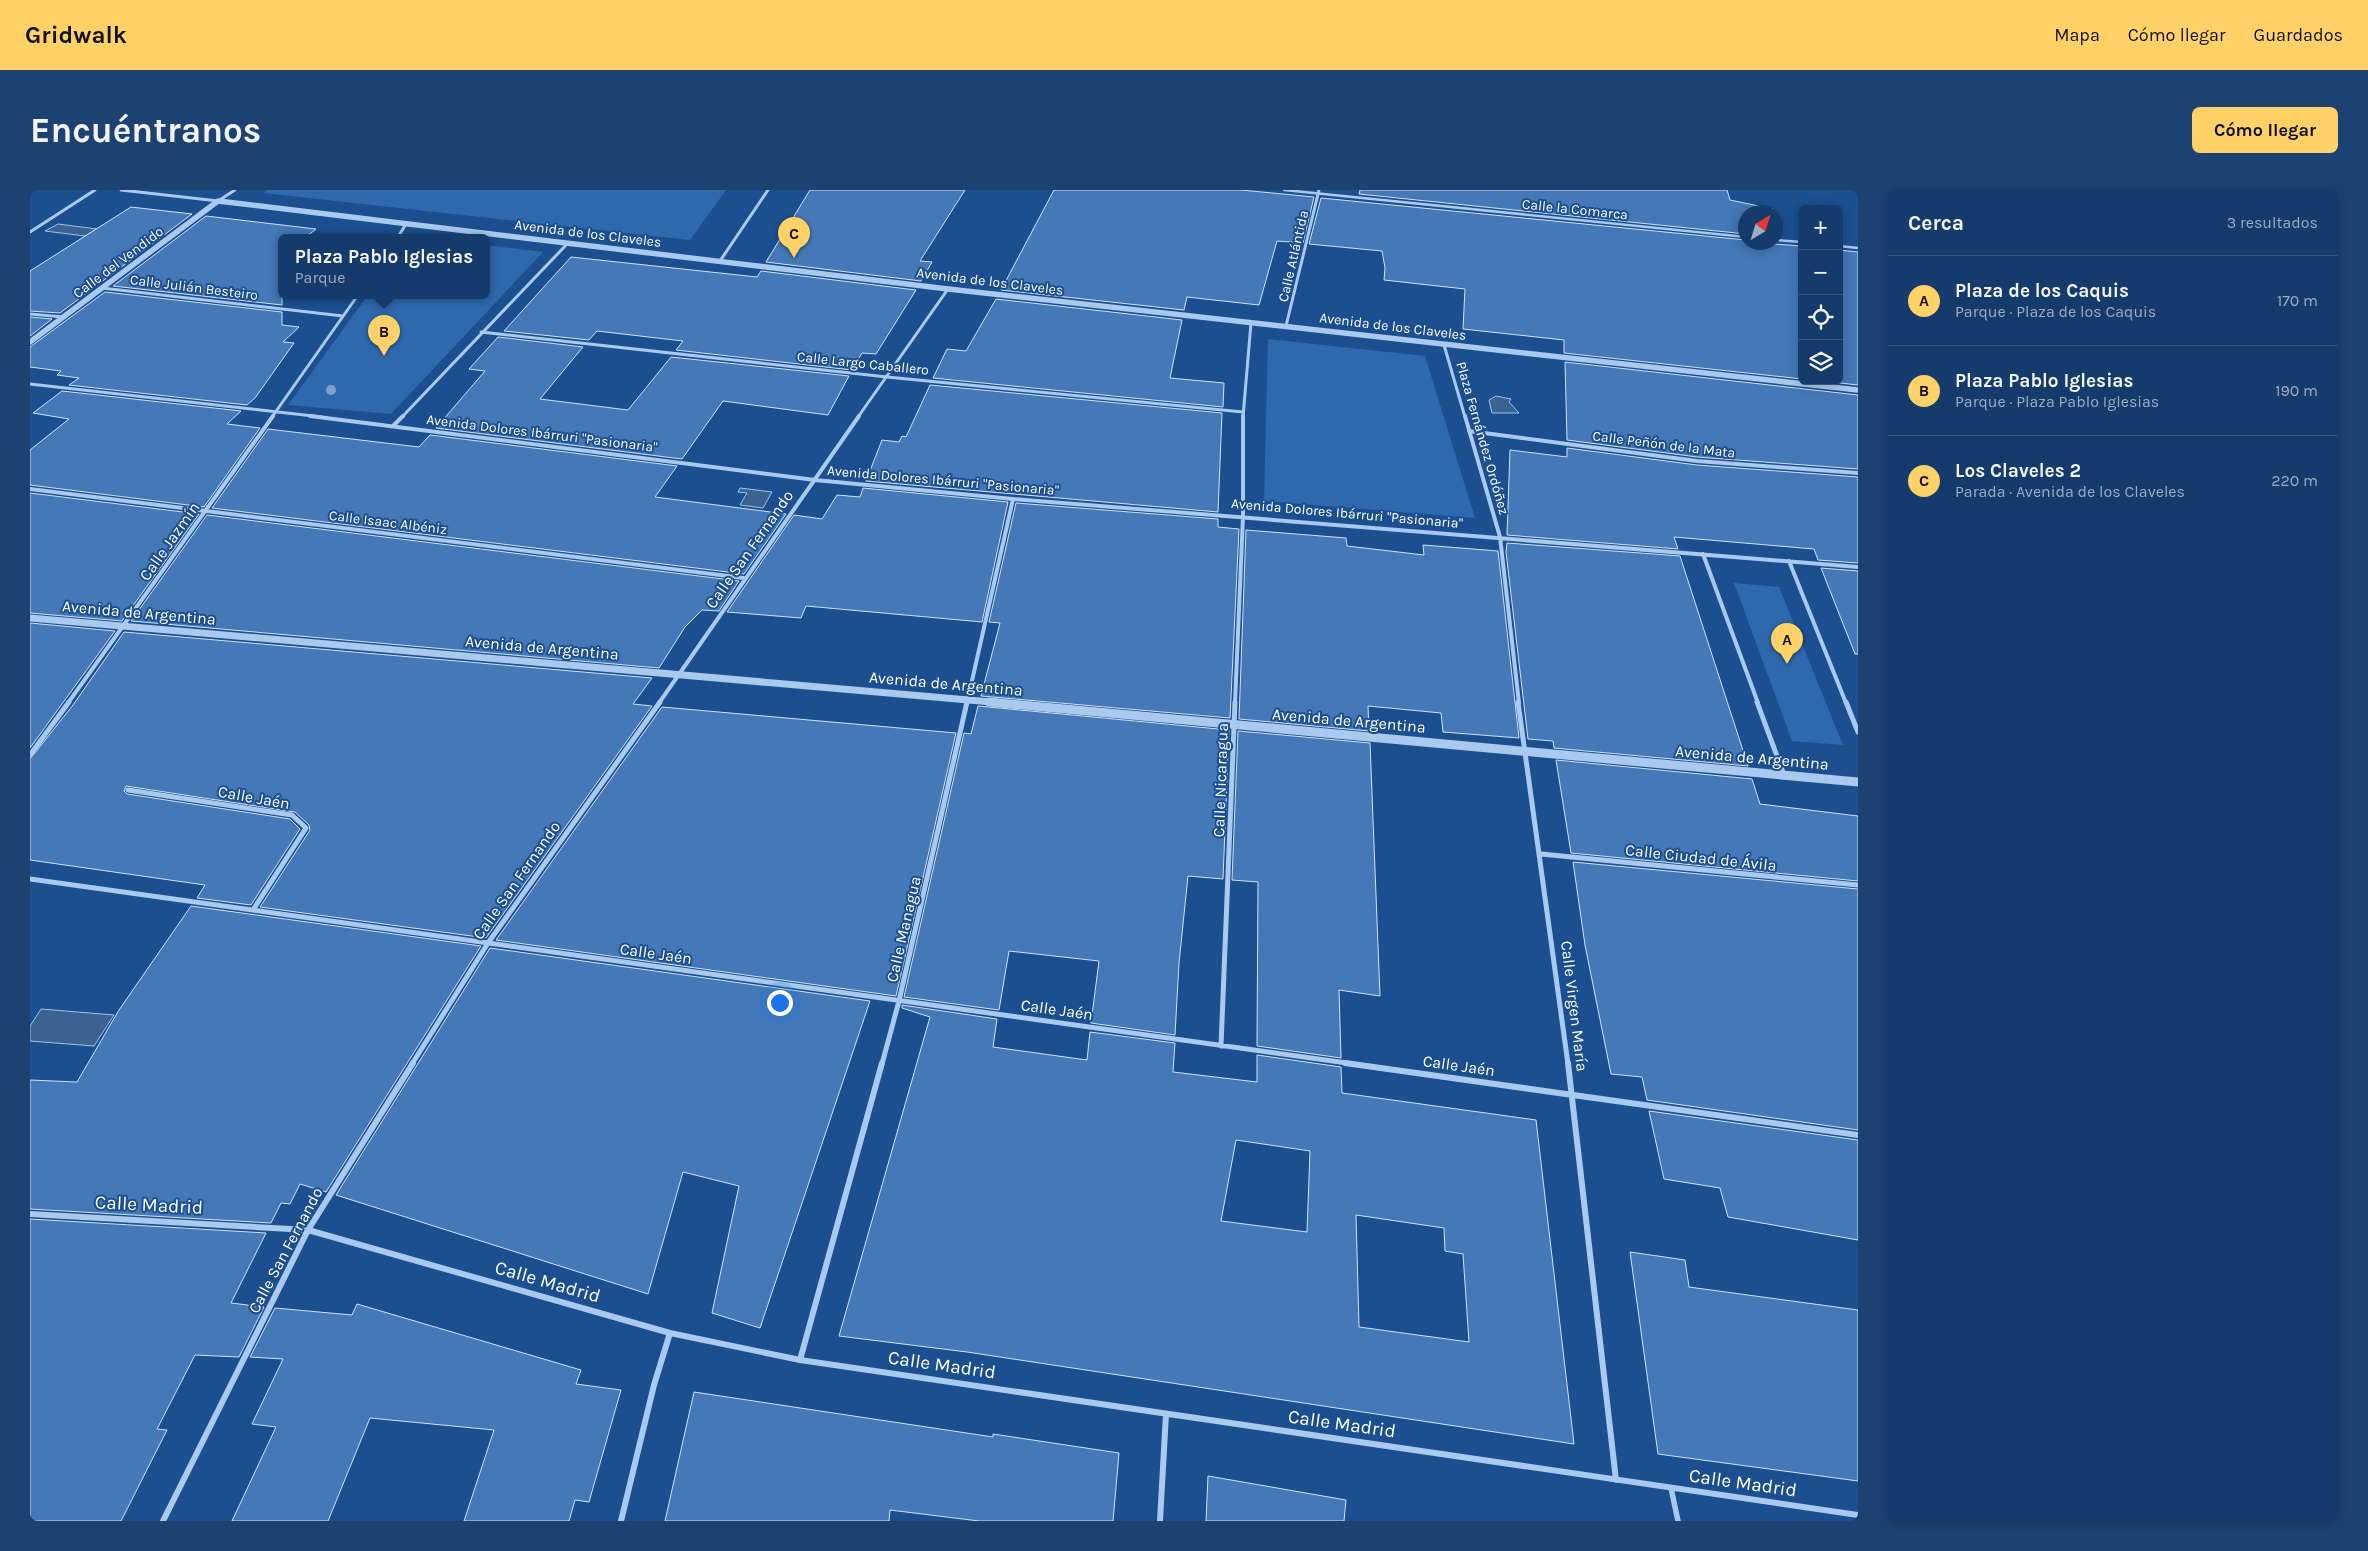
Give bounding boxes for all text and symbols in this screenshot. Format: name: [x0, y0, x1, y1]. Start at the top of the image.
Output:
text: Gridwalk: [25, 21, 127, 49]
text: Mapa: [2054, 24, 2100, 46]
text: Cómo llegar: [2128, 24, 2226, 46]
text: Guardados: [2254, 24, 2343, 46]
button: Cómo llegar: [2192, 107, 2338, 153]
text: Encuéntranos: [30, 110, 261, 151]
street label: Calle la Comarca: [1521, 195, 1629, 224]
north arrow: [1738, 205, 1783, 250]
map controls: [1798, 205, 1843, 385]
button: +: [1798, 205, 1843, 250]
street label: Calle Atlántida: [1275, 209, 1312, 304]
text: Cerca: [1908, 211, 1964, 235]
text: 3 resultados: [2227, 213, 2318, 232]
street label: Avenida de los Claveles: [514, 216, 662, 251]
pin: C: [778, 217, 810, 258]
street label: Calle del Vendido: [70, 223, 167, 302]
popup: [278, 234, 490, 299]
text: Plaza Pablo Iglesias: [295, 246, 473, 268]
button: −: [1798, 250, 1843, 295]
street label: Avenida de los Claveles: [916, 264, 1064, 299]
text: Parque: [295, 268, 345, 287]
street label: Calle Julián Besteiro: [129, 271, 259, 304]
text: Plaza de los Caquis: [1955, 280, 2129, 302]
text: A: [1919, 291, 1929, 310]
text: 170 m: [2277, 291, 2318, 310]
button: locate: [1798, 295, 1843, 340]
text: Parque · Plaza de los Caquis: [1955, 302, 2156, 321]
street label: Avenida de los Claveles: [1319, 309, 1467, 344]
pin: B: [368, 315, 400, 356]
button: layers: [1798, 340, 1843, 385]
street label: Calle Largo Caballero: [796, 348, 930, 379]
street label: Plaza Fernández Ordóñez: [1452, 360, 1513, 517]
text: Plaza Pablo Iglesias: [1955, 370, 2134, 392]
text: B: [1919, 381, 1929, 400]
text: 190 m: [2275, 381, 2318, 400]
text: Parque · Plaza Pablo Iglesias: [1955, 392, 2159, 411]
street label: Avenida Dolores Ibárruri "Pasionaria": [425, 411, 658, 456]
street label: Calle Peñón de la Mata: [1592, 427, 1736, 462]
text: Los Claveles 2: [1955, 460, 2081, 482]
street label: Avenida Dolores Ibárruri "Pasionaria": [826, 462, 1060, 499]
text: C: [1919, 471, 1929, 490]
text: 220 m: [2271, 471, 2318, 490]
text: Parada · Avenida de los Claveles: [1955, 482, 2185, 501]
street label: Calle San Fernando: [702, 487, 797, 612]
street label: Avenida Dolores Ibárruri "Pasionaria": [1230, 495, 1464, 532]
street label: Calle Jazmín: [135, 498, 204, 584]
street label: Calle Isaac Albéniz: [328, 507, 448, 538]
street label: Avenida de Argentina: [61, 596, 216, 629]
pin: A: [1771, 623, 1803, 664]
street label: Avenida de Argentina: [464, 631, 619, 664]
street label: Avenida de Argentina: [868, 667, 1023, 700]
street label: Avenida de Argentina: [1271, 704, 1426, 737]
street label: Calle Nicaragua: [1209, 722, 1232, 838]
street label: Avenida de Argentina: [1674, 741, 1829, 774]
street label: Calle Jaén: [216, 782, 291, 813]
street label: Calle San Fernando: [469, 818, 564, 943]
street label: Calle Ciudad de Ávila: [1624, 840, 1777, 875]
street label: Calle Managua: [882, 874, 925, 984]
street label: Calle Jaén: [619, 939, 693, 968]
street label: Calle Virgen María: [1557, 940, 1592, 1072]
your location: [767, 990, 793, 1016]
street label: Calle Jaén: [1020, 995, 1094, 1024]
street label: Calle Jaén: [1422, 1051, 1496, 1080]
street label: Calle San Fernando: [244, 1184, 327, 1316]
street label: Calle Madrid: [94, 1191, 204, 1219]
street label: Calle Madrid: [492, 1256, 603, 1308]
street label: Calle Madrid: [887, 1347, 997, 1383]
street label: Calle Madrid: [1287, 1406, 1397, 1442]
street label: Calle Madrid: [1688, 1465, 1798, 1501]

